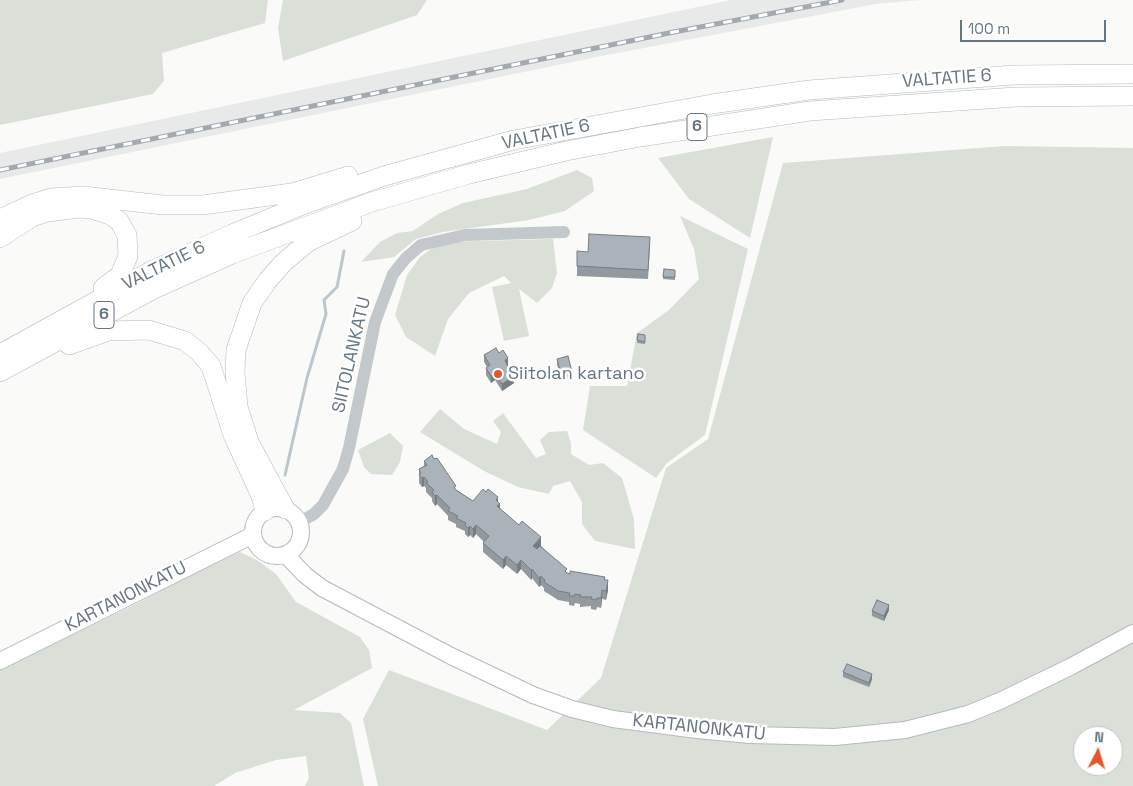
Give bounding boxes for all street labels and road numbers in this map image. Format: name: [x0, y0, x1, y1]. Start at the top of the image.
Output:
street label: VALTATIE 6: [901, 65, 993, 93]
road number: 6: [687, 114, 707, 140]
street label: VALTATIE 6: [500, 115, 592, 155]
street label: VALTATIE 6: [119, 237, 209, 295]
street label: SIITOLANKATU: [328, 295, 376, 415]
road number: 6: [94, 302, 114, 328]
street label: KARTANONKATU: [62, 557, 190, 637]
street label: KARTANONKATU: [631, 710, 767, 746]

